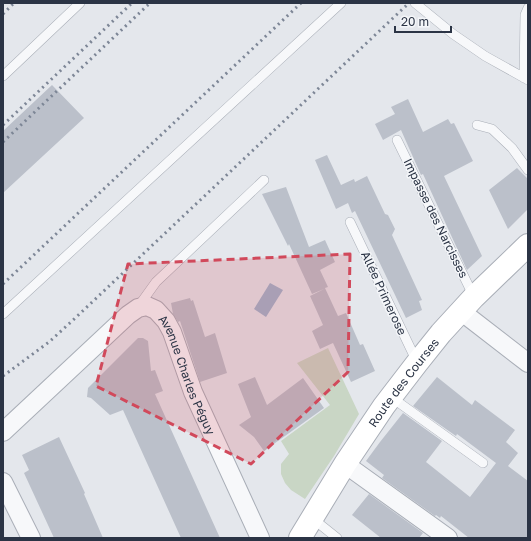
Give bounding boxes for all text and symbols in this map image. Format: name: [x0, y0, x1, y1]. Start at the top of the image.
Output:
scale bar: [395, 8, 451, 34]
text: 20 m: [401, 14, 429, 29]
street label: Impasse des Narcisses: [401, 156, 471, 280]
street label: Allée Primerose: [358, 249, 410, 337]
street label: Avenue Charles Péguy: [156, 311, 219, 437]
street label: Route des Courses: [365, 335, 442, 430]

